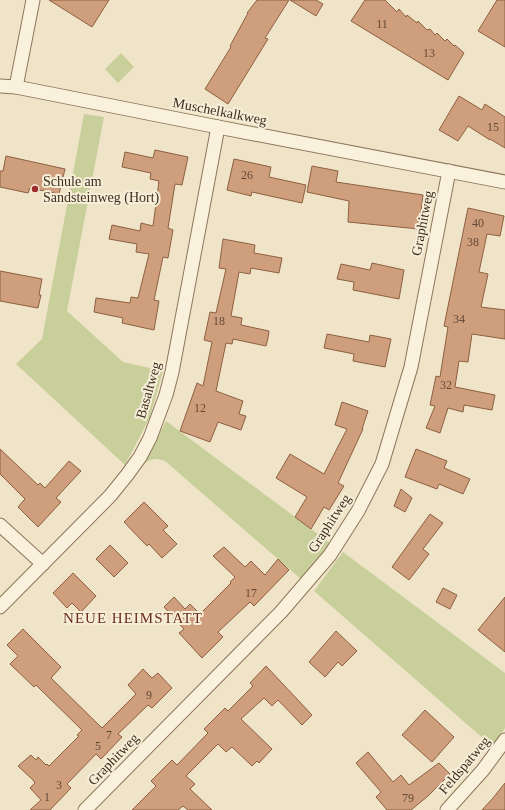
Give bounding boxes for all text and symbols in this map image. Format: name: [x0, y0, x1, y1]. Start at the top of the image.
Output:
house number: 11: [376, 17, 388, 31]
house number: 13: [423, 46, 435, 60]
street label: Muschelkalkweg: [172, 95, 268, 128]
house number: 15: [487, 120, 499, 134]
house number: 26: [241, 168, 253, 182]
place label: Schule am Sandsteinweg (Hort): [43, 174, 160, 206]
marker: Schule am Sandsteinweg (Hort): [30, 184, 40, 194]
street label: Graphitweg: [409, 189, 436, 257]
house number: 40: [472, 216, 484, 230]
house number: 38: [467, 235, 479, 249]
house number: 34: [453, 312, 465, 326]
house number: 18: [213, 314, 225, 328]
street label: Basaltweg: [133, 360, 164, 420]
house number: 32: [440, 378, 452, 392]
house number: 12: [194, 401, 206, 415]
street label: Graphitweg: [305, 491, 354, 555]
house number: 17: [245, 586, 257, 600]
district label: NEUE HEIMSTATT: [63, 610, 203, 626]
house number: 9: [146, 688, 152, 702]
house number: 7: [106, 728, 112, 742]
street label: Graphitweg: [85, 730, 142, 788]
street label: Feldspatweg: [436, 733, 493, 797]
house number: 5: [95, 739, 101, 753]
house number: 3: [56, 778, 62, 792]
house number: 1: [44, 790, 50, 804]
house number: 79: [402, 791, 414, 805]

